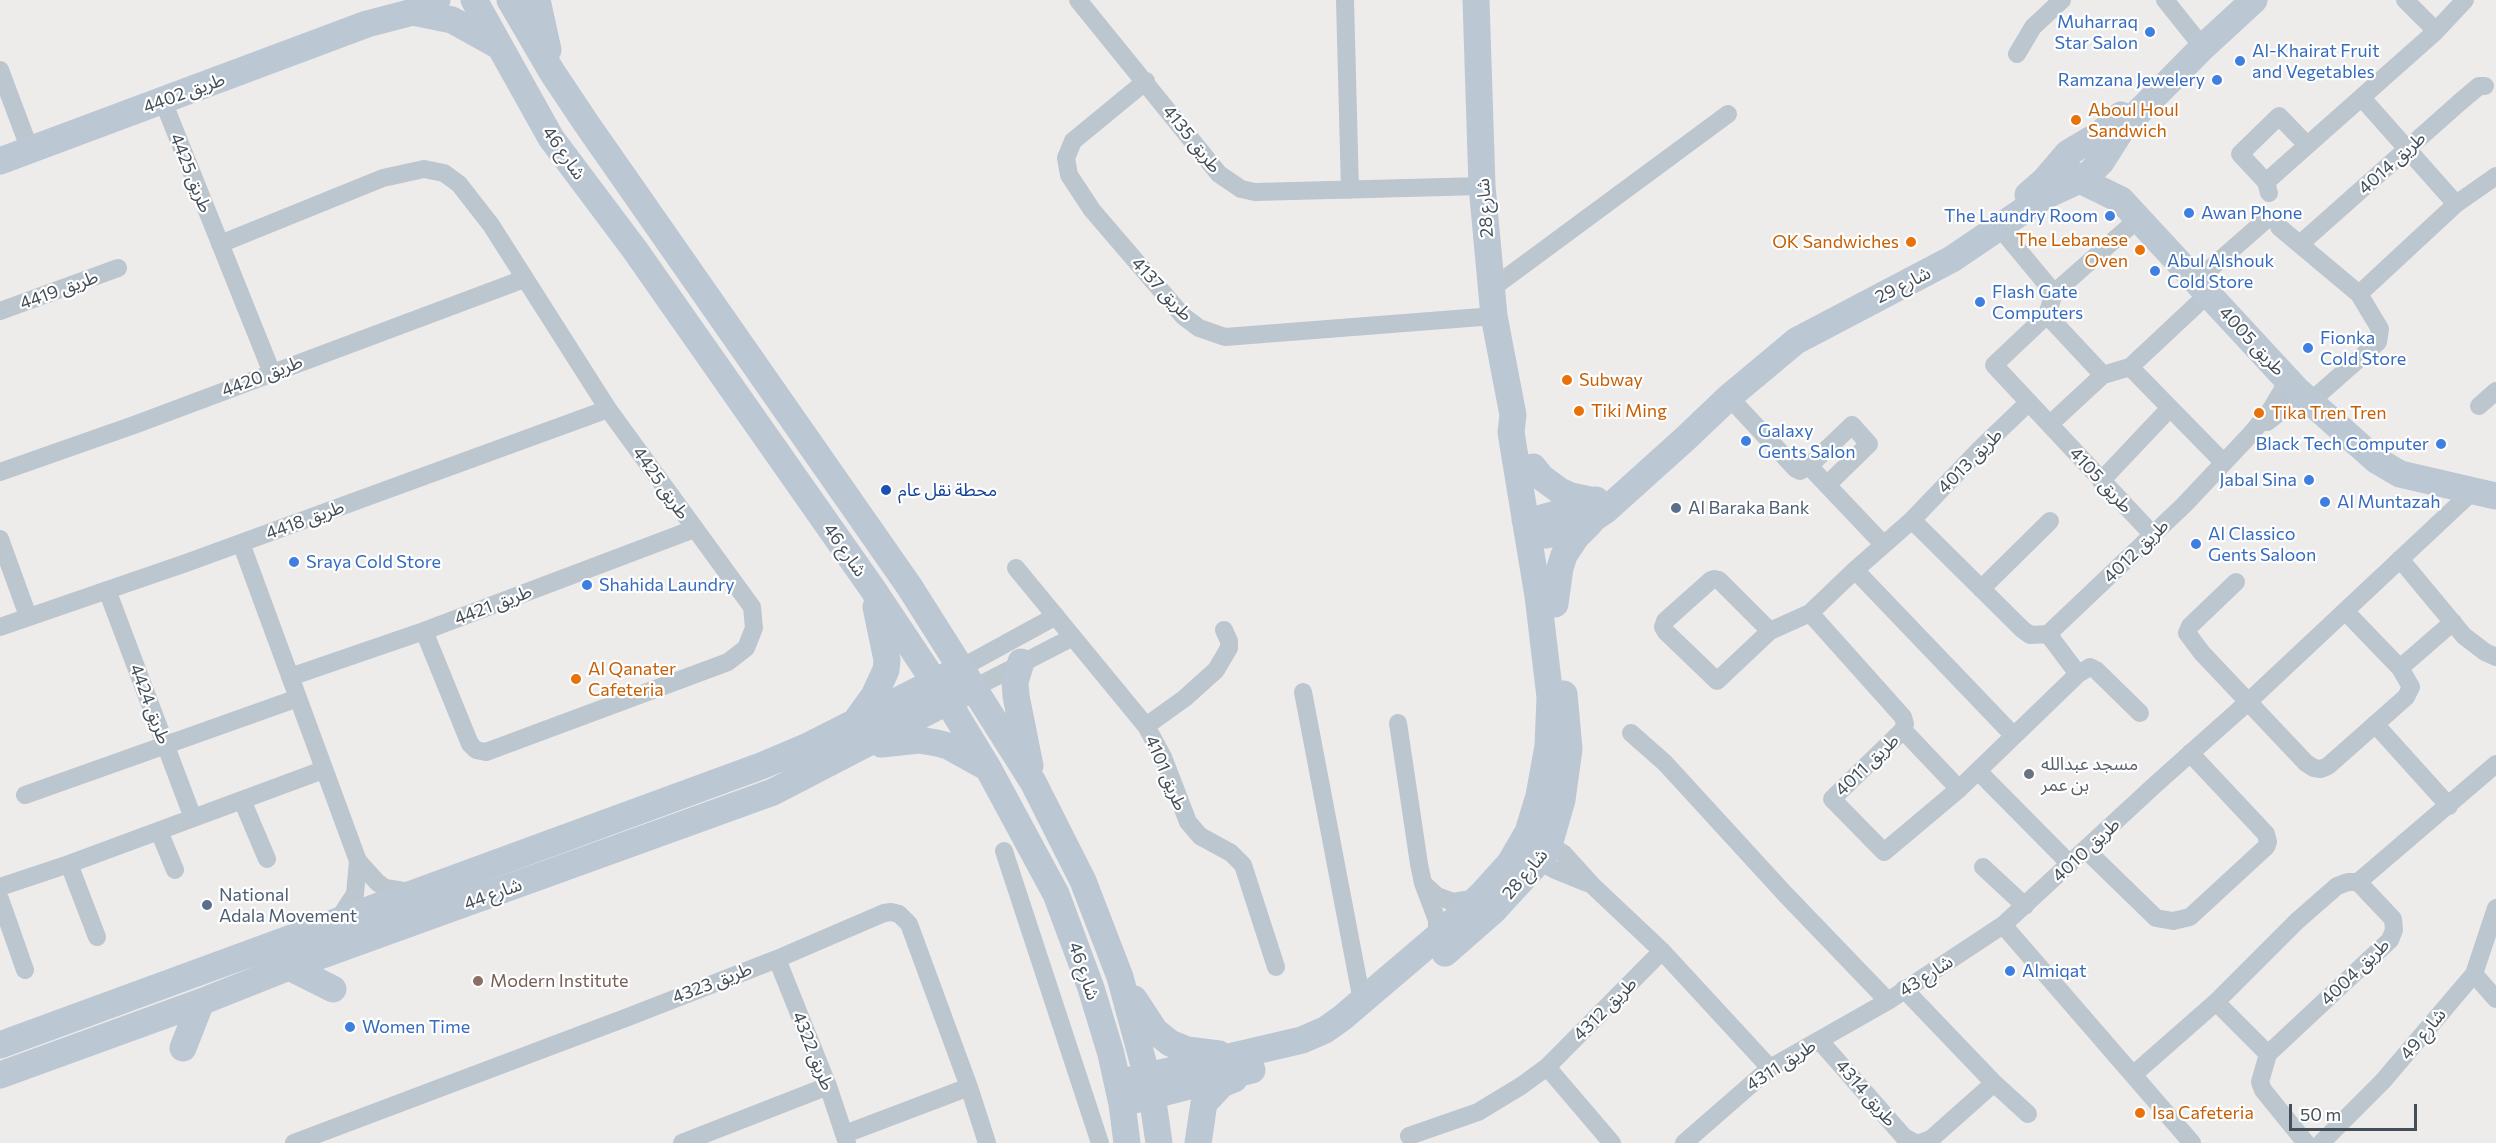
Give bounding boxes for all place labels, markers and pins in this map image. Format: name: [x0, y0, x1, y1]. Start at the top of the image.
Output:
place label: Muharraq Star Salon: [2055, 11, 2138, 54]
marker: Muharraq Star Salon: [2143, 25, 2157, 39]
place label: Al-Khairat Fruit and Vegetables: [2252, 40, 2380, 82]
marker: Al-Khairat Fruit and Vegetables: [2233, 54, 2247, 68]
place label: Ramzana Jewelery: [2058, 69, 2205, 91]
marker: Ramzana Jewelery: [2210, 73, 2224, 87]
place label: Aboul Houl Sandwich: [2088, 99, 2179, 142]
marker: Aboul Houl Sandwich: [2069, 113, 2083, 127]
place label: Awan Phone: [2201, 202, 2302, 224]
place label: The Laundry Room: [1944, 205, 2098, 227]
marker: Awan Phone: [2182, 206, 2196, 220]
marker: The Laundry Room: [2103, 209, 2117, 223]
place label: The Lebanese Oven: [2016, 229, 2128, 272]
place label: OK Sandwiches: [1772, 231, 1899, 253]
marker: OK Sandwiches: [1904, 235, 1918, 249]
marker: The Lebanese Oven: [2133, 243, 2147, 257]
place label: Abul Alshouk Cold Store: [2167, 250, 2274, 292]
marker: Abul Alshouk Cold Store: [2148, 264, 2162, 278]
place label: Flash Gate Computers: [1992, 281, 2083, 324]
marker: Flash Gate Computers: [1973, 295, 1987, 309]
place label: Fionka Cold Store: [2320, 327, 2406, 370]
marker: Fionka Cold Store: [2301, 341, 2315, 355]
place label: Subway: [1579, 369, 1643, 391]
marker: Subway: [1560, 373, 1574, 387]
place label: Tiki Ming: [1591, 400, 1667, 422]
place label: Tika Tren Tren: [2271, 402, 2387, 424]
marker: Tiki Ming: [1572, 404, 1586, 418]
marker: Tika Tren Tren: [2252, 406, 2266, 420]
place label: Galaxy Gents Salon: [1758, 420, 1856, 462]
place label: Black Tech Computer: [2256, 433, 2429, 455]
marker: Galaxy Gents Salon: [1739, 434, 1753, 448]
marker: Black Tech Computer: [2434, 437, 2448, 451]
place label: Jabal Sina: [2219, 469, 2297, 491]
marker: Jabal Sina: [2302, 473, 2316, 487]
place label: محطة نقل عام: [898, 479, 997, 501]
marker: محطة نقل عام: [879, 483, 893, 497]
place label: Al Muntazah: [2337, 491, 2440, 513]
marker: Al Muntazah: [2318, 495, 2332, 509]
place label: Al Baraka Bank: [1688, 497, 1810, 519]
marker: Al Baraka Bank: [1669, 501, 1683, 515]
place label: Al Classico Gents Saloon: [2208, 523, 2316, 566]
marker: Al Classico Gents Saloon: [2189, 537, 2203, 551]
place label: Sraya Cold Store: [306, 551, 441, 573]
marker: Sraya Cold Store: [287, 555, 301, 569]
place label: Shahida Laundry: [599, 574, 734, 596]
marker: Shahida Laundry: [580, 578, 594, 592]
place label: Al Qanater Cafeteria: [588, 658, 676, 700]
marker: Al Qanater Cafeteria: [569, 672, 583, 686]
place label: مسجد عبدالله بن عمر: [2041, 753, 2138, 795]
marker: مسجد عبدالله بن عمر: [2022, 767, 2036, 781]
place label: National Adala Movement: [219, 884, 357, 926]
marker: National Adala Movement: [200, 898, 214, 912]
place label: Almiqat: [2022, 960, 2087, 982]
marker: Almiqat: [2003, 964, 2017, 978]
place label: Modern Institute: [490, 970, 628, 992]
marker: Modern Institute: [471, 974, 485, 988]
place label: Women Time: [362, 1016, 470, 1038]
marker: Women Time: [343, 1020, 357, 1034]
place label: Isa Cafeteria: [2152, 1102, 2254, 1124]
marker: Isa Cafeteria: [2133, 1106, 2147, 1120]

